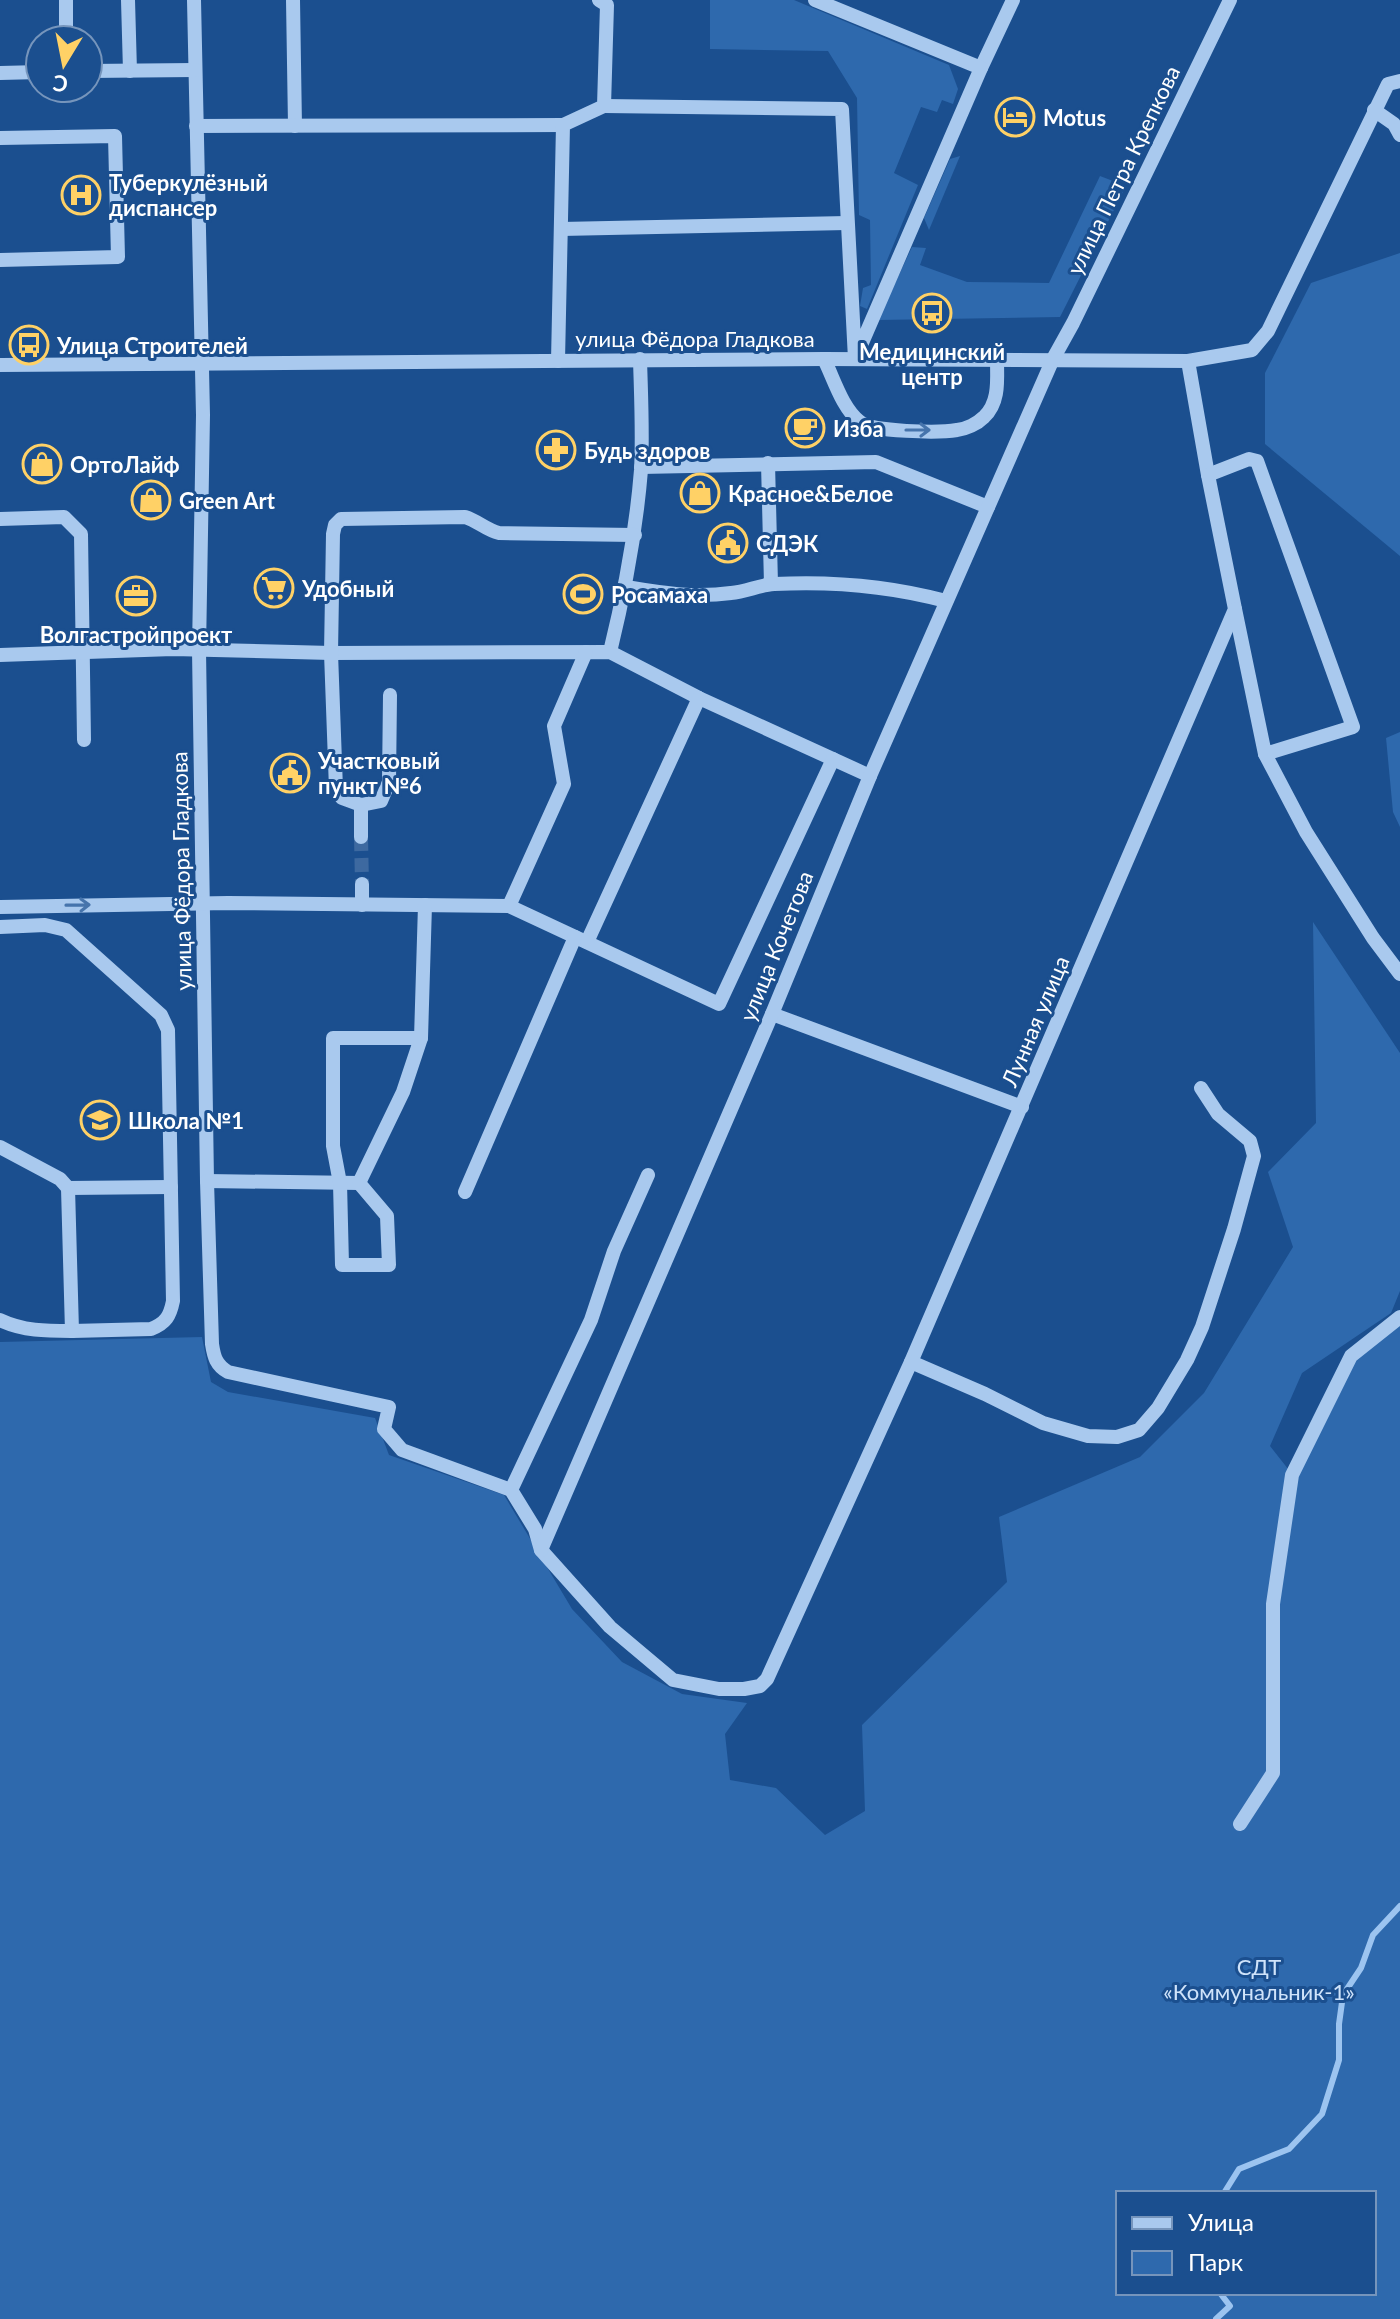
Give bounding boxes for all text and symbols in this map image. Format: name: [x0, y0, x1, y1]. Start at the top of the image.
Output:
north arrow: [24, 24, 104, 104]
street label: улица Петра Крепкова: [1061, 61, 1185, 279]
text: С: [50, 70, 70, 99]
hotel icon: Motus: [994, 96, 1036, 138]
place label: Motus: [1043, 104, 1106, 131]
place label: Туберкулёзный диспансер: [109, 169, 268, 221]
hospital icon: Туберкулёзный диспансер: [60, 174, 102, 216]
bus stop icon: Медицинский центр: [911, 292, 953, 334]
bus stop icon: Улица Строителей: [8, 324, 50, 366]
street label: улица Фёдора Гладкова: [575, 325, 815, 352]
place label: Улица Строителей: [56, 332, 248, 359]
place label: Медицинский центр: [859, 338, 1005, 390]
cafe icon: Изба: [784, 407, 826, 449]
place label: Изба: [833, 415, 884, 442]
one-way arrow: [904, 422, 931, 438]
pharmacy icon: Будь здоров: [535, 429, 577, 471]
place label: Будь здоров: [584, 437, 710, 464]
shop icon: ОртоЛайф: [21, 443, 63, 485]
place label: ОртоЛайф: [70, 451, 180, 478]
shop icon: Красное&Белое: [679, 472, 721, 514]
shop icon: Green Art: [130, 479, 172, 521]
place label: Красное&Белое: [728, 480, 894, 507]
place label: Green Art: [179, 487, 276, 514]
public building icon: СДЭК: [707, 522, 749, 564]
place label: СДЭК: [756, 530, 819, 557]
supermarket icon: Удобный: [253, 567, 295, 609]
sports icon: Росамаха: [562, 573, 604, 615]
office icon: Волгастройпроект: [115, 575, 157, 617]
place label: Удобный: [301, 575, 394, 602]
place label: Росамаха: [611, 581, 708, 608]
place label: Волгастройпроект: [40, 621, 233, 648]
place label: Участковый пункт №6: [317, 747, 440, 799]
street label: улица Фёдора Гладкова: [165, 751, 197, 991]
public building icon: Участковый пункт №6: [269, 752, 311, 794]
street label: улица Кочетова: [734, 867, 818, 1025]
one-way arrow: [64, 898, 91, 913]
street label: Лунная улица: [995, 952, 1075, 1091]
school or university icon: Школа №1: [79, 1099, 121, 1141]
place label: Школа №1: [128, 1107, 244, 1134]
park label: СДТ «Коммунальник-1»: [1163, 1953, 1355, 2005]
legend: [1116, 2191, 1376, 2295]
text: Улица: [1188, 2207, 1254, 2236]
text: Парк: [1188, 2247, 1244, 2276]

